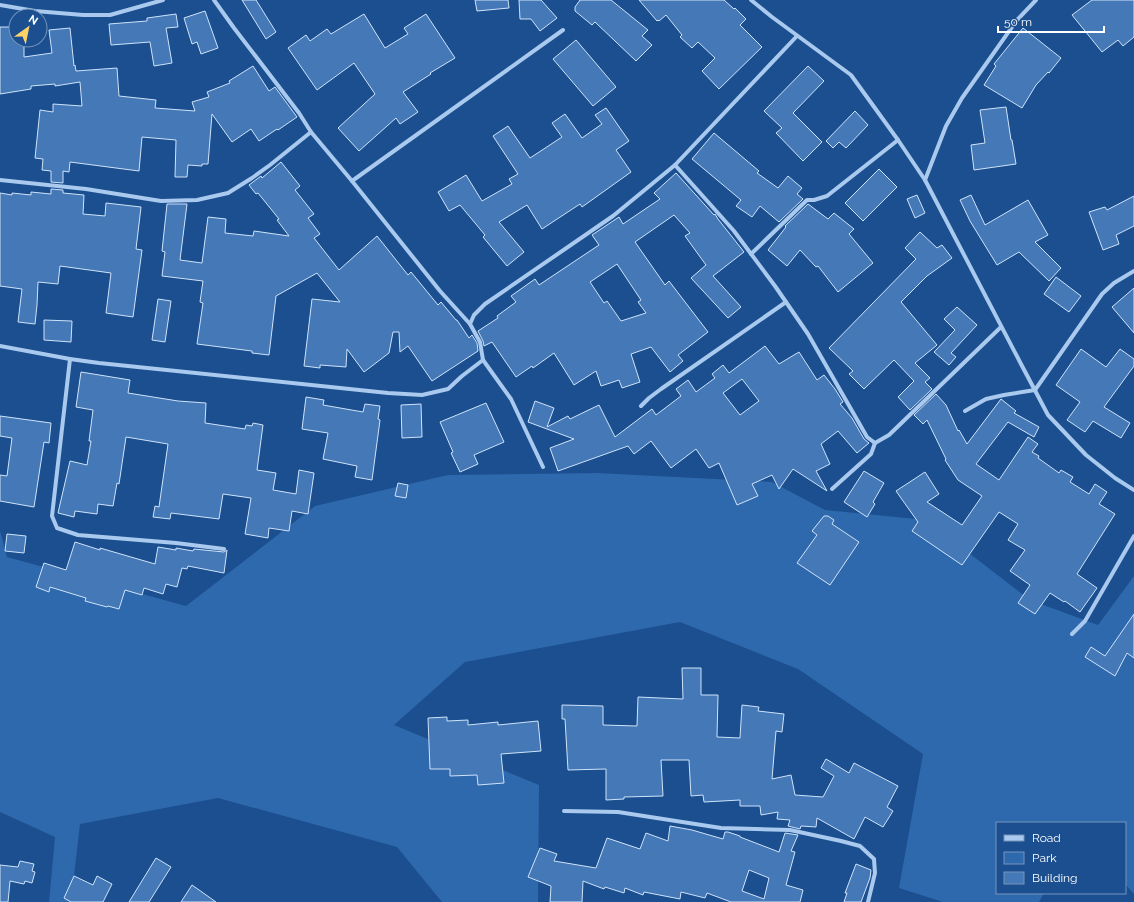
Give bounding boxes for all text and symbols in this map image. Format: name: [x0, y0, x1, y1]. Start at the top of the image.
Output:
north arrow: [8, 8, 48, 48]
scale bar: [998, 8, 1104, 34]
text: N: [26, 12, 40, 28]
text: 50 m: [1004, 15, 1032, 29]
legend: [996, 822, 1126, 894]
text: Road: [1032, 831, 1061, 845]
text: Park: [1032, 851, 1057, 865]
text: Building: [1032, 871, 1078, 885]

